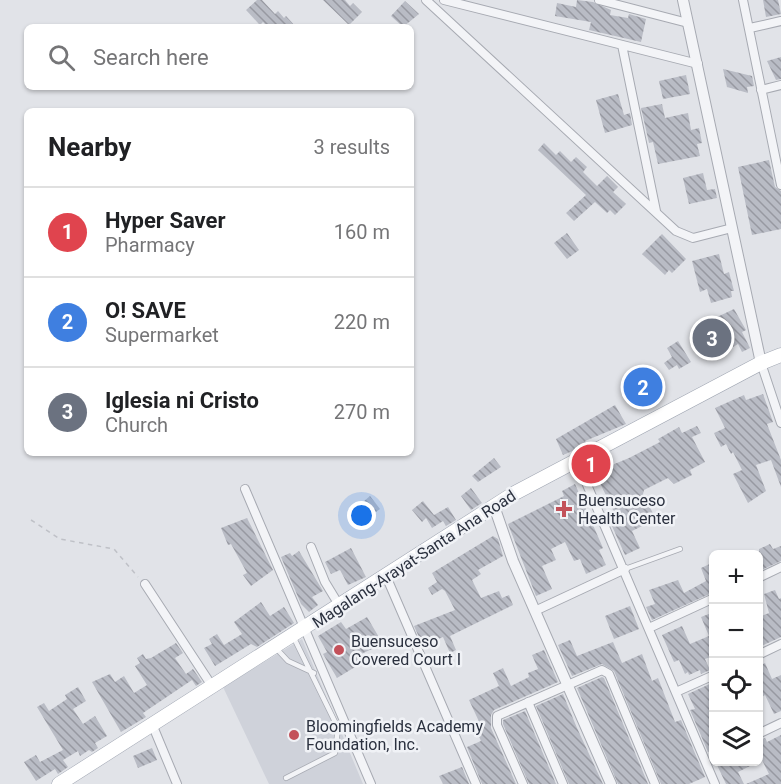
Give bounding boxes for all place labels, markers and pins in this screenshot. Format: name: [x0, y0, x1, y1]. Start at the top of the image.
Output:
pin: 3: [692, 316, 732, 360]
pin: 2: [624, 364, 662, 410]
pin: 1: [572, 442, 610, 486]
place label: Buensuceso Health Center: [578, 491, 676, 528]
marker: Buensuceso Health Center: [555, 500, 573, 518]
place label: Buensuceso Covered Court I: [351, 632, 461, 669]
marker: Buensuceso Covered Court I: [332, 643, 346, 657]
place label: Bloomingfields Academy Foundation, Inc.: [306, 717, 483, 754]
marker: Bloomingfields Academy Foundation, Inc.: [287, 728, 301, 742]

